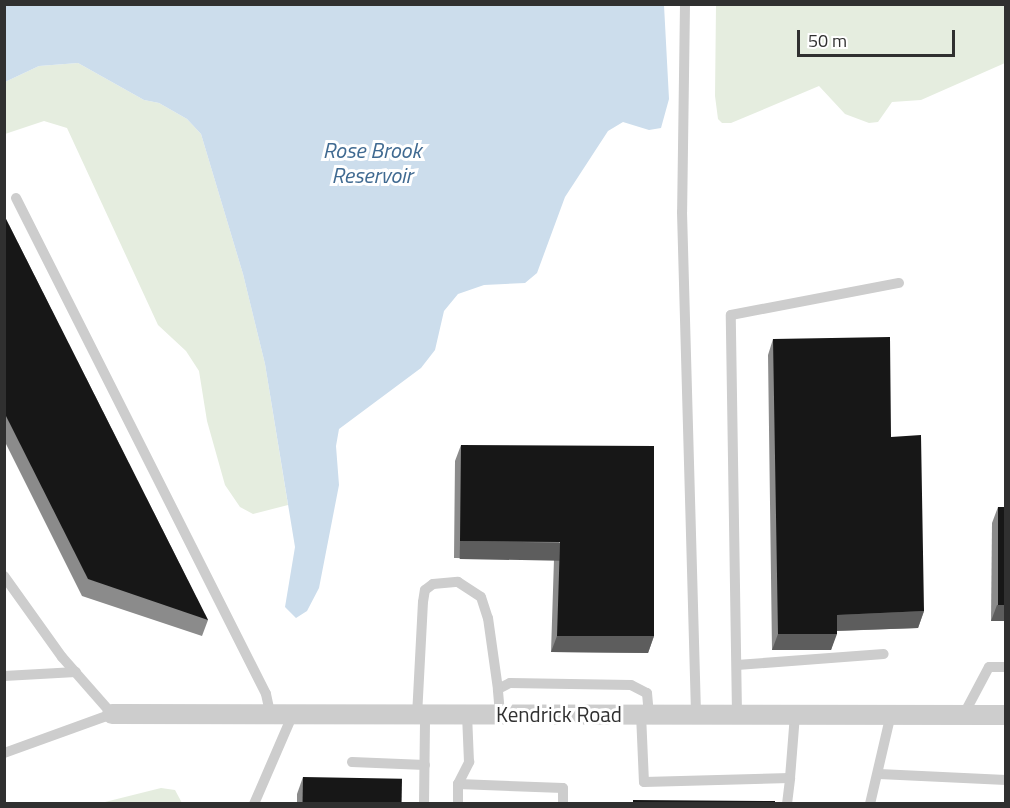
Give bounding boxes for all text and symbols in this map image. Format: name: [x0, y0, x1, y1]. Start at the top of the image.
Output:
scale bar: [800, 18, 958, 56]
text: 50 m: [808, 27, 847, 54]
water label: Rose Brook Reservoir: [323, 137, 421, 188]
street label: Kendrick Road: [496, 701, 622, 727]

